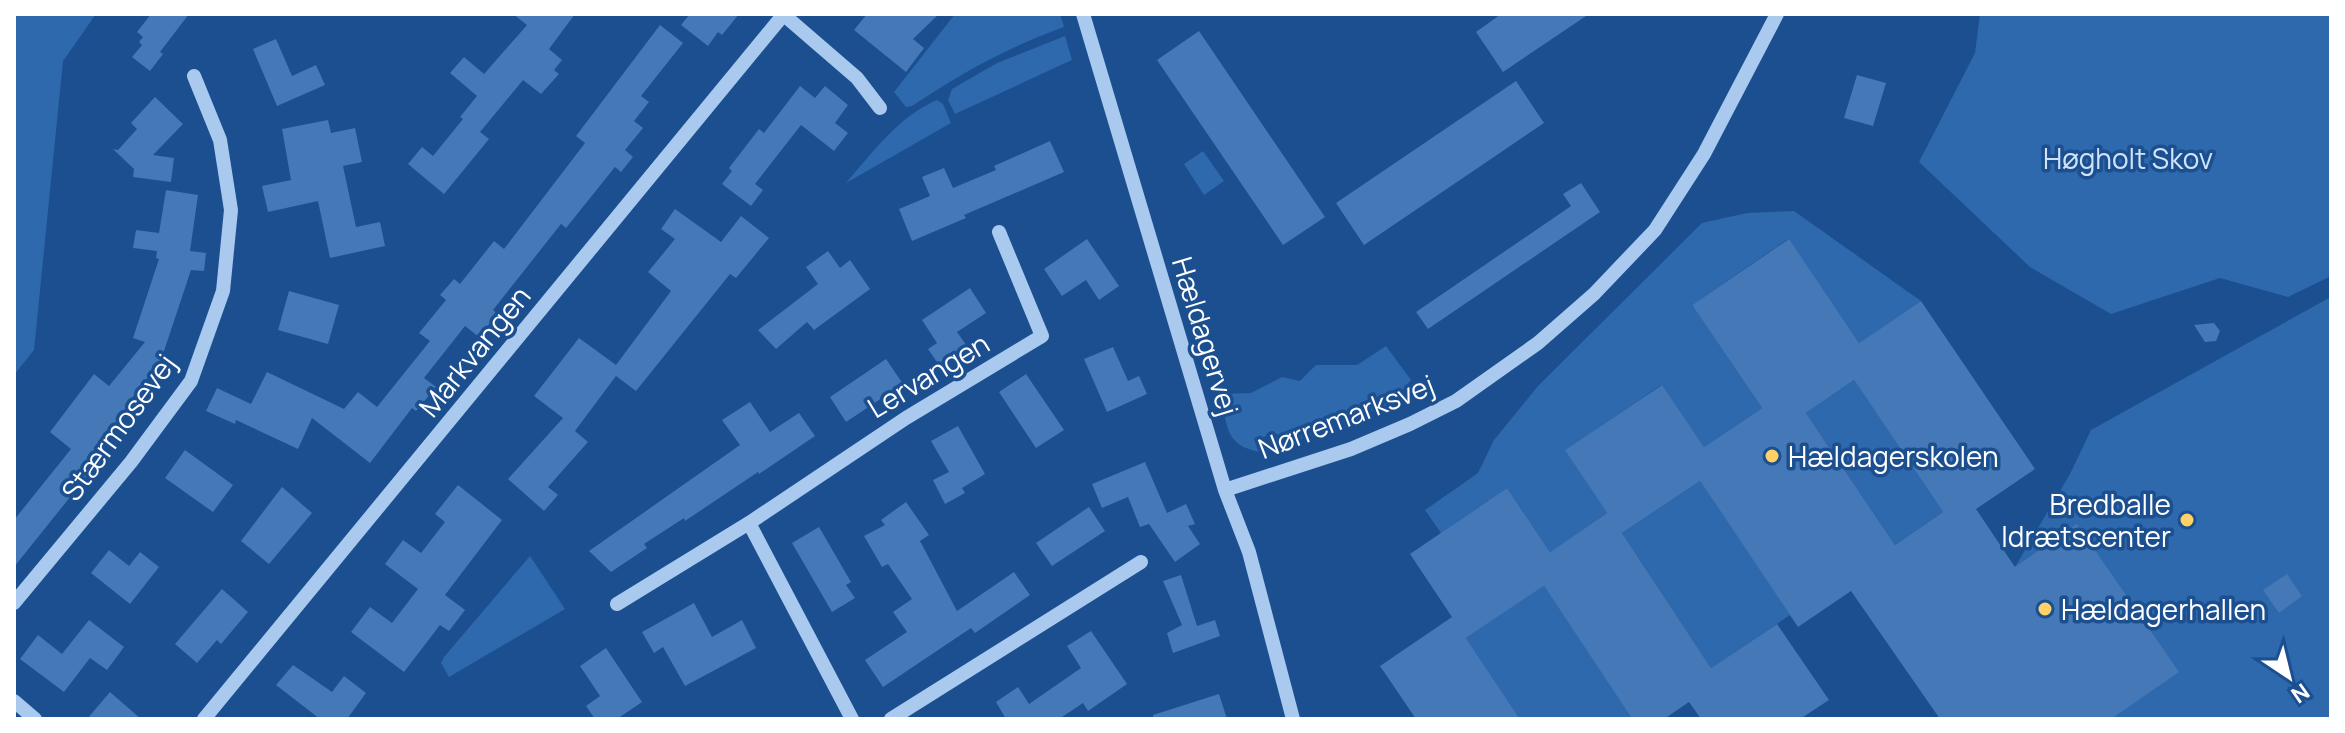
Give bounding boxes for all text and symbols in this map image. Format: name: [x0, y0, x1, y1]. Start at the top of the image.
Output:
park label: Høgholt Skov: [2043, 139, 2213, 177]
street label: Hældagervej: [1164, 252, 1248, 420]
street label: Markvangen: [410, 278, 538, 424]
street label: Lervangen: [860, 324, 996, 426]
street label: Stærmosevej: [52, 346, 184, 508]
street label: Nørremarksvej: [1252, 365, 1440, 467]
place label: Hældagerskolen: [1788, 437, 1999, 475]
marker: Hældagerskolen: [1763, 447, 1781, 465]
place label: Bredballe Idrætscenter: [2001, 485, 2171, 555]
marker: Bredballe Idrætscenter: [2178, 511, 2196, 529]
place label: Hældagerhallen: [2061, 590, 2266, 628]
marker: Hældagerhallen: [2036, 600, 2054, 618]
north arrow: [2249, 637, 2329, 717]
text: N: [2285, 677, 2316, 710]

